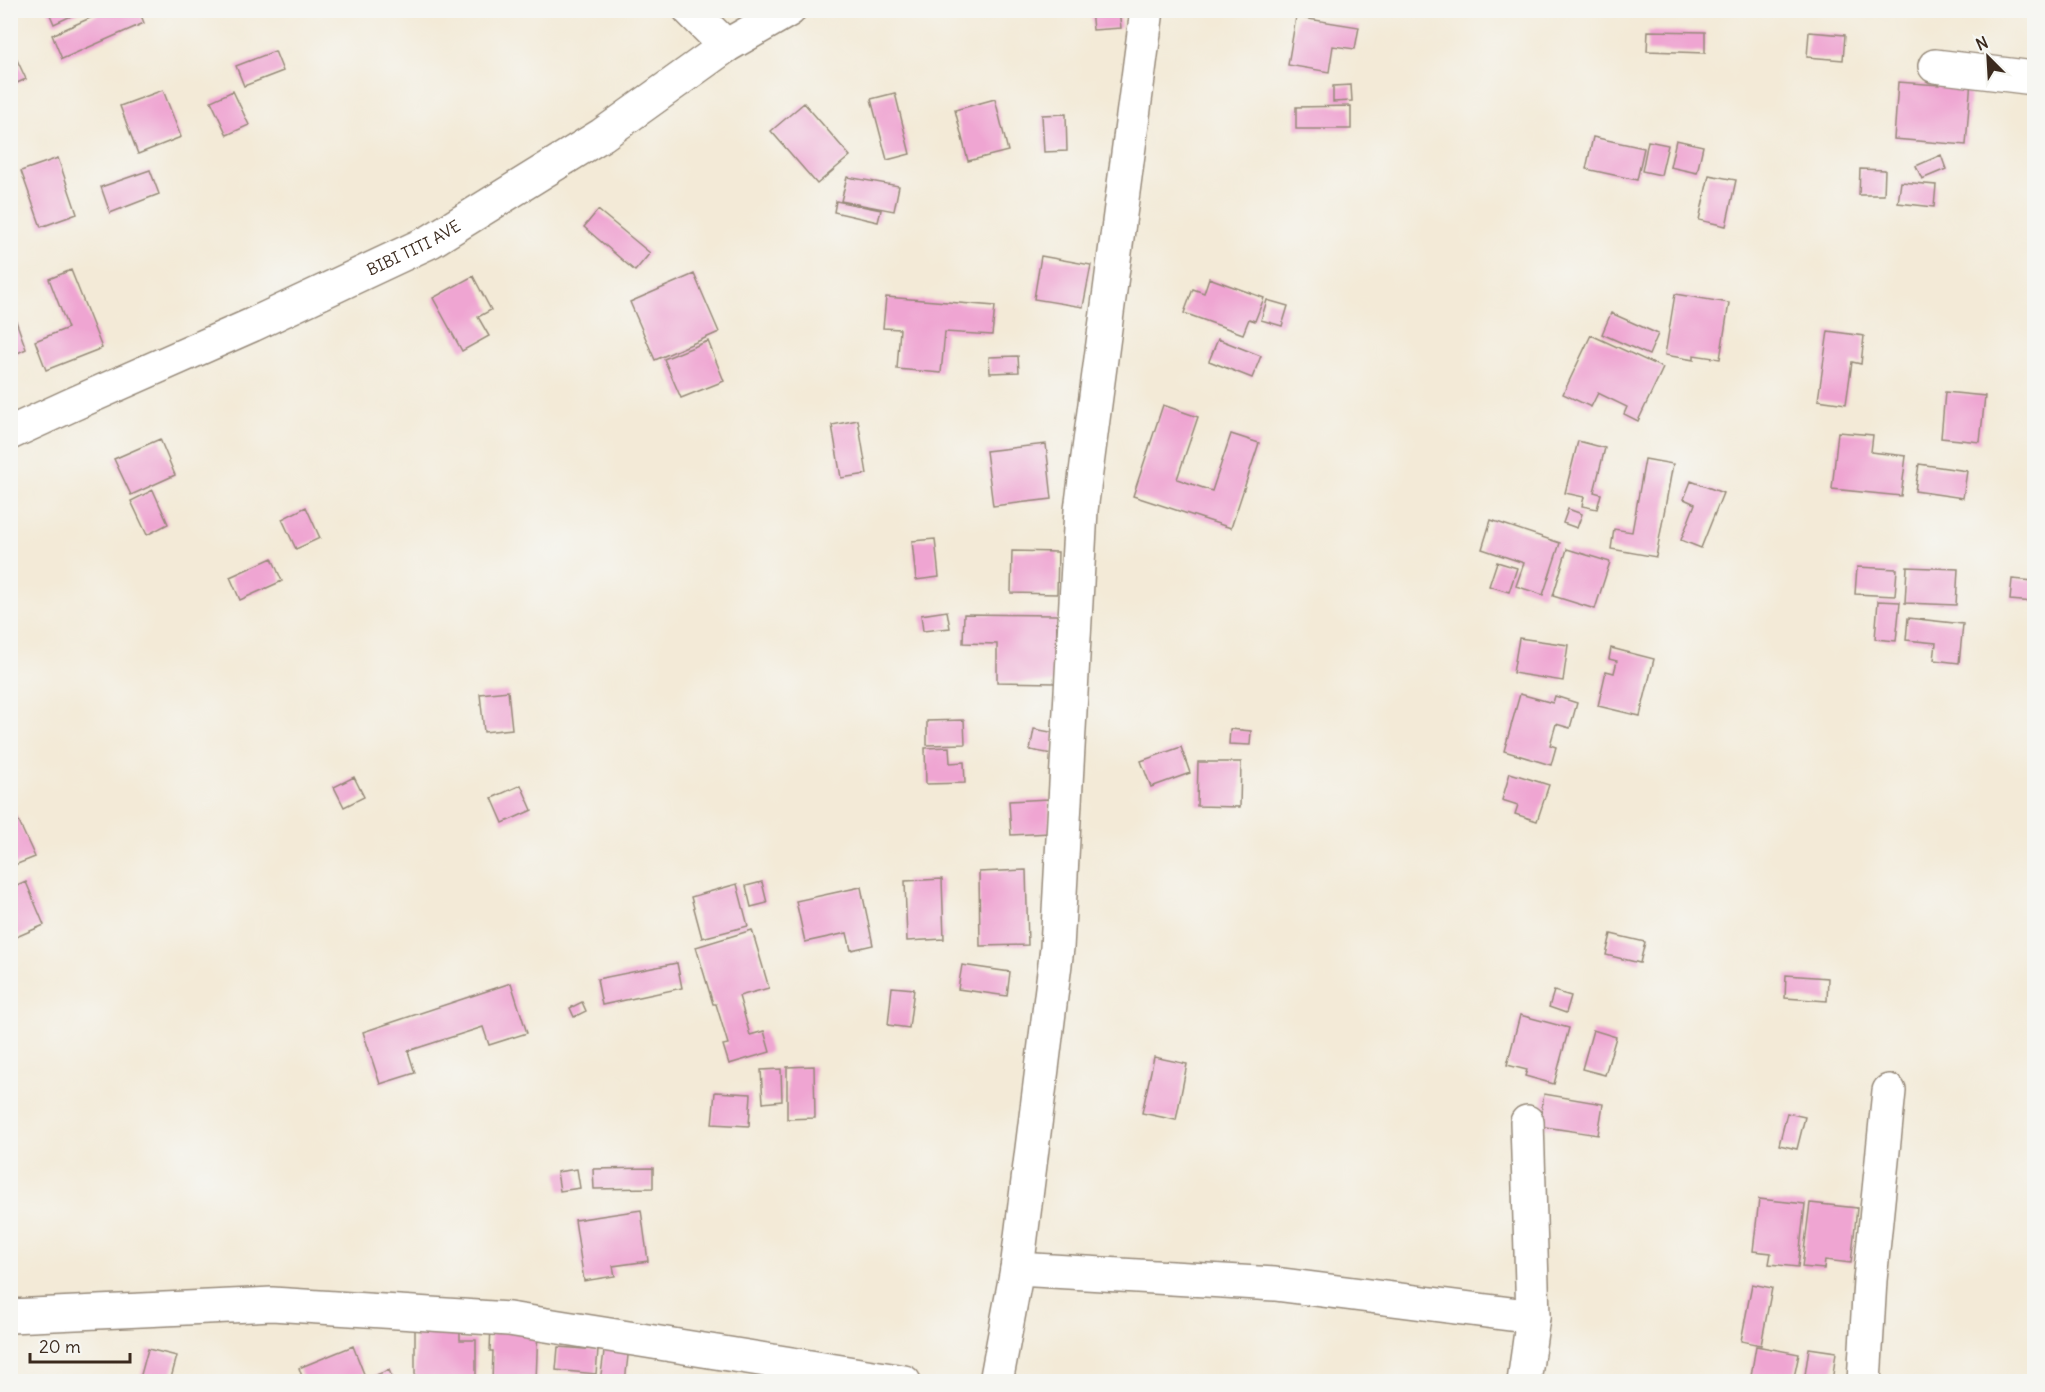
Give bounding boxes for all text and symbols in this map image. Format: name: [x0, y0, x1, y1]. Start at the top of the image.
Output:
north arrow: [1958, 27, 2018, 87]
text: N: [1973, 32, 1991, 55]
street label: BIBI TITI AVE: [364, 215, 464, 280]
scale bar: [30, 1326, 130, 1364]
text: 20 m: [39, 1335, 81, 1358]

